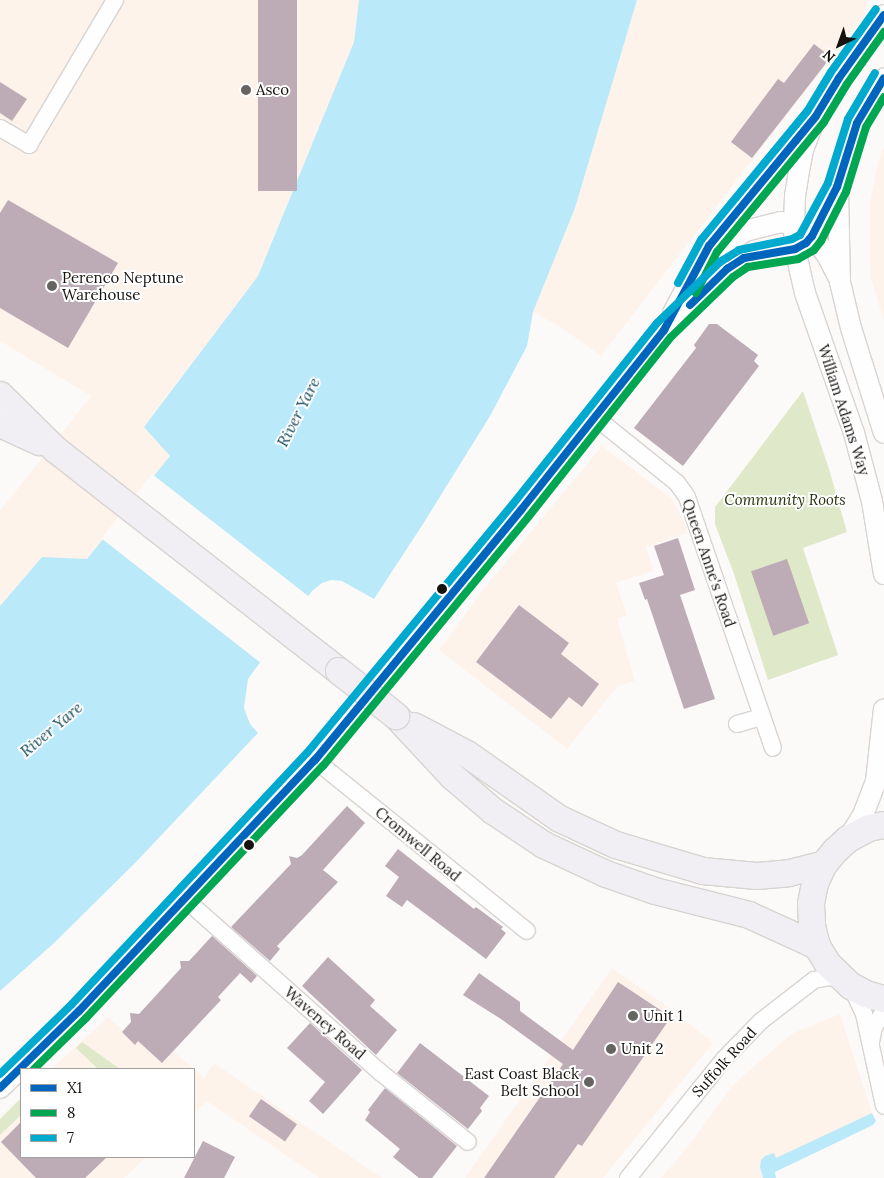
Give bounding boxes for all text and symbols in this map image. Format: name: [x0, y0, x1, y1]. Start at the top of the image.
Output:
north arrow: [814, 20, 864, 70]
text: N: [819, 46, 839, 66]
place label: Asco: [256, 81, 289, 99]
marker: Asco: [240, 84, 252, 96]
place label: Perenco Neptune Warehouse: [62, 268, 184, 303]
marker: Perenco Neptune Warehouse: [46, 280, 58, 292]
street label: William Adams Way: [814, 342, 874, 478]
water label: River Yare: [272, 374, 324, 450]
park label: Community Roots: [724, 491, 846, 509]
street label: Queen Anne's Road: [679, 496, 739, 630]
unlabelled marker: [437, 584, 447, 594]
water label: River Yare: [16, 697, 86, 761]
street label: Cromwell Road: [372, 803, 464, 885]
unlabelled marker: [244, 840, 254, 850]
street label: Waveney Road: [281, 983, 369, 1063]
place label: Unit 1: [643, 1007, 683, 1025]
marker: Unit 1: [627, 1010, 639, 1022]
street label: Suffolk Road: [688, 1024, 760, 1100]
place label: Unit 2: [621, 1040, 664, 1058]
marker: Unit 2: [605, 1043, 617, 1055]
place label: East Coast Black Belt School: [464, 1064, 579, 1099]
legend: [20, 1068, 195, 1158]
marker: East Coast Black Belt School: [583, 1076, 595, 1088]
text: X1: [67, 1078, 82, 1097]
text: 8: [67, 1103, 75, 1122]
text: 7: [67, 1128, 74, 1147]

